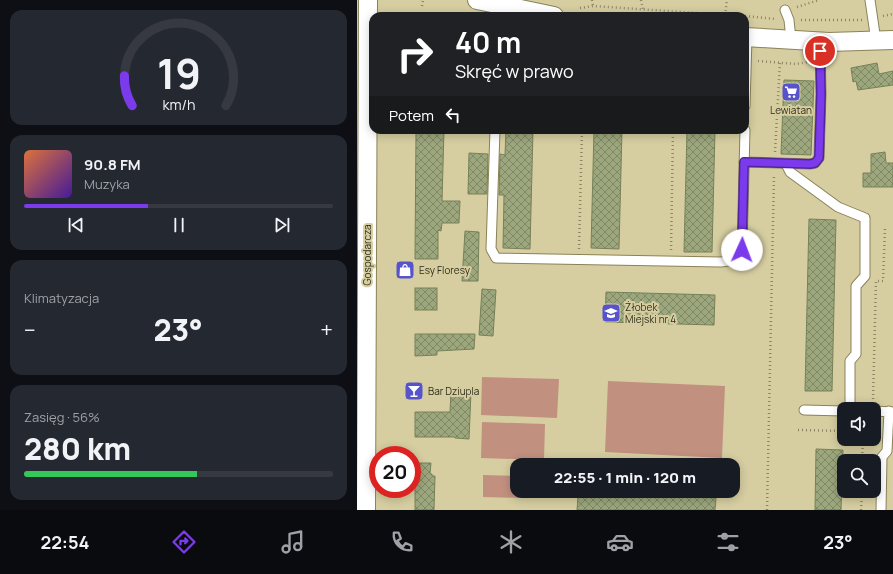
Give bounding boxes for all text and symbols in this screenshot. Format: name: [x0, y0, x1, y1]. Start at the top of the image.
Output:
text: 40 m: [455, 23, 521, 61]
icon: right: [389, 28, 441, 80]
pin: [803, 34, 837, 68]
icon: arrive: [809, 40, 831, 62]
text: 19: [156, 44, 201, 100]
text: Skręć w prawo: [455, 59, 574, 83]
supermarket icon: Lewiatan: [780, 81, 802, 103]
text: km/h: [162, 94, 195, 113]
place label: Lewiatan: [770, 103, 812, 117]
icon: left: [442, 104, 464, 126]
text: Potem: [389, 105, 434, 126]
text: 90.8 FM: [84, 154, 141, 175]
text: Muzyka: [84, 175, 130, 193]
icon: previous: [65, 214, 87, 236]
icon: pause: [168, 214, 190, 236]
icon: next: [271, 214, 293, 236]
street label: Gospodarcza: [360, 224, 374, 286]
position arrow: [721, 229, 763, 271]
shop icon: Esy Floresy: [394, 259, 416, 281]
place label: Esy Floresy: [419, 263, 471, 277]
text: Klimatyzacja: [24, 289, 99, 307]
place label: Żłobek Miejski nr 4: [625, 300, 676, 326]
school or university icon: Żłobek Miejski nr 4: [600, 302, 622, 324]
text: 23°: [153, 309, 203, 350]
text: −: [24, 315, 36, 345]
text: +: [320, 315, 333, 345]
bar icon: Bar Dziupla: [403, 380, 425, 402]
place label: Bar Dziupla: [428, 384, 479, 398]
map controls: [837, 402, 881, 498]
button: sound: [837, 402, 881, 446]
text: Zasięg · 56%: [24, 408, 100, 426]
text: 280 km: [24, 428, 131, 469]
speed limit sign: 20: [369, 446, 421, 498]
button: search: [837, 454, 881, 498]
text: 22:55 · 1 min · 120 m: [554, 467, 696, 488]
icon: directions: [170, 528, 198, 556]
icon: music: [279, 528, 307, 556]
icon: phone: [388, 528, 416, 556]
icon: climate: [497, 528, 525, 556]
icon: car: [606, 528, 634, 556]
icon: filters: [714, 528, 742, 556]
text: 22:54: [40, 530, 90, 554]
text: 23°: [823, 530, 853, 554]

